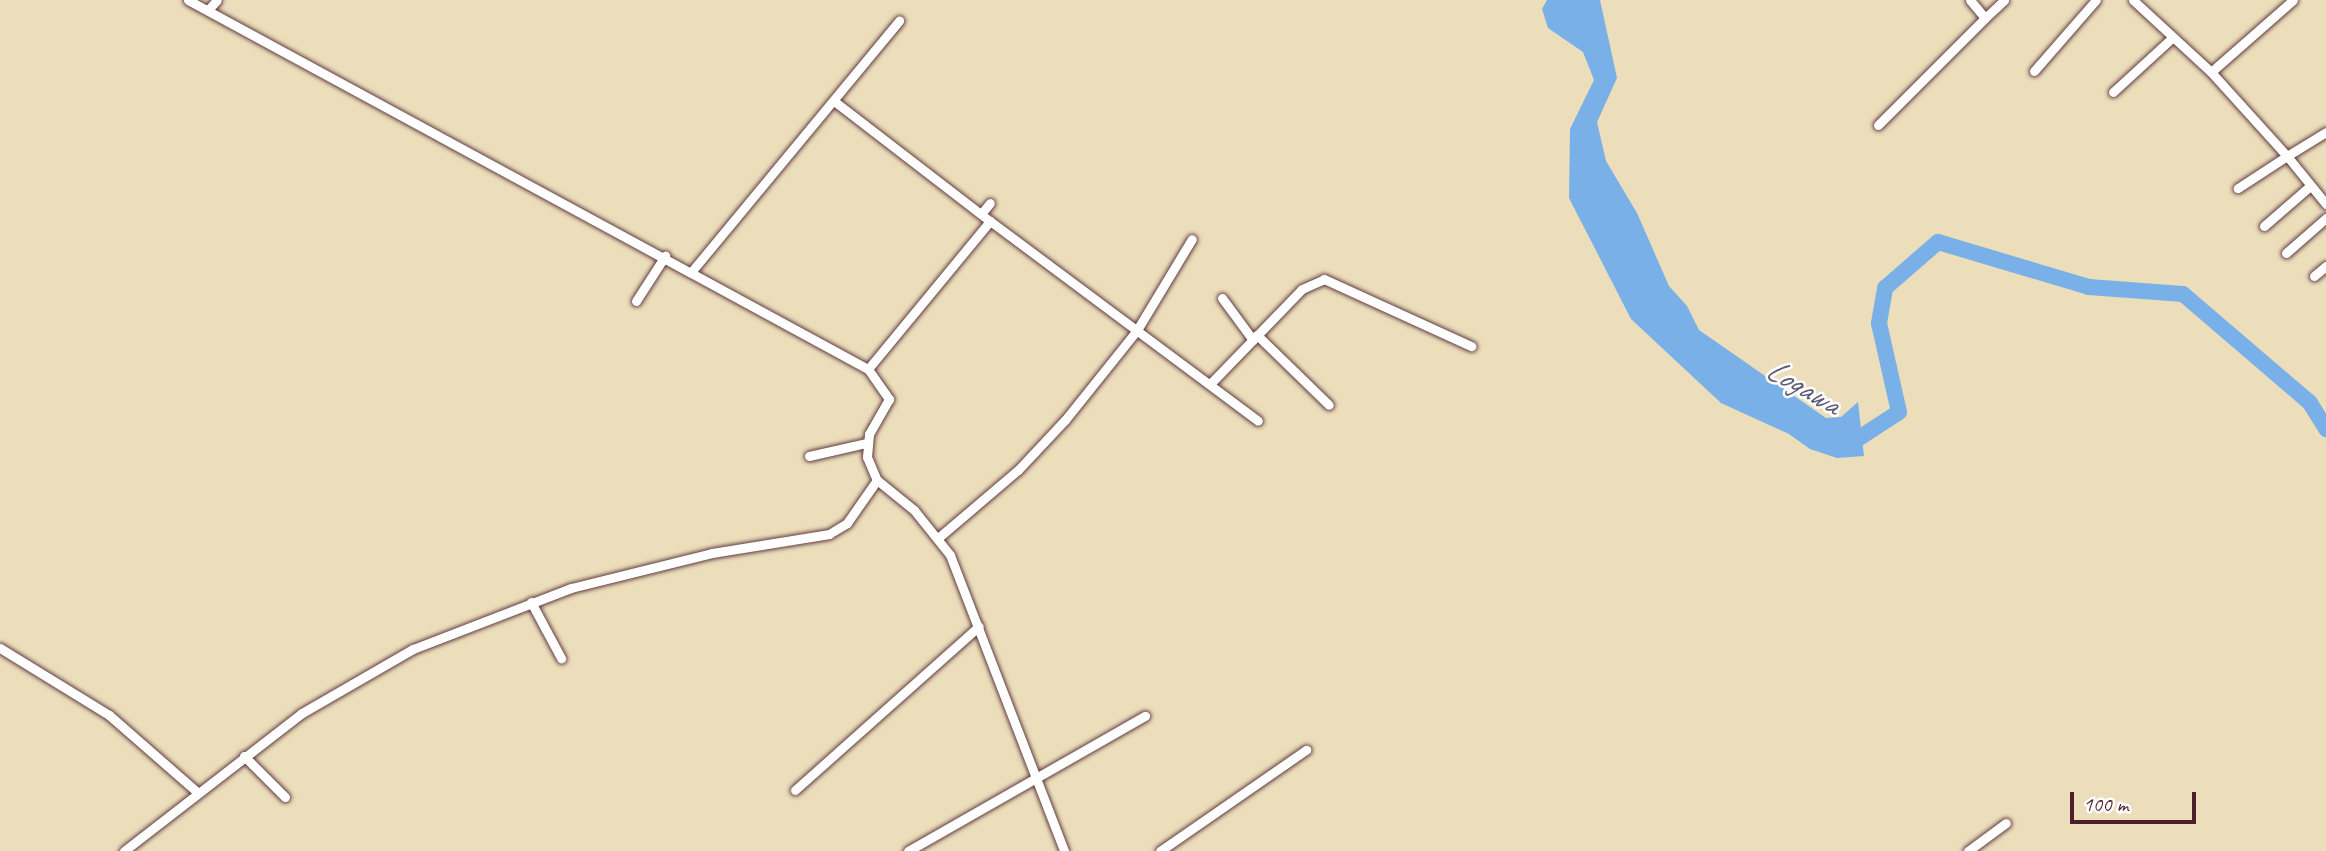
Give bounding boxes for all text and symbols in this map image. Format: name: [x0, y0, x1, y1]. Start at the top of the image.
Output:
water label: Logawa: [1759, 351, 1847, 423]
scale bar: [2074, 778, 2200, 822]
text: 100 m: [2083, 791, 2128, 817]

